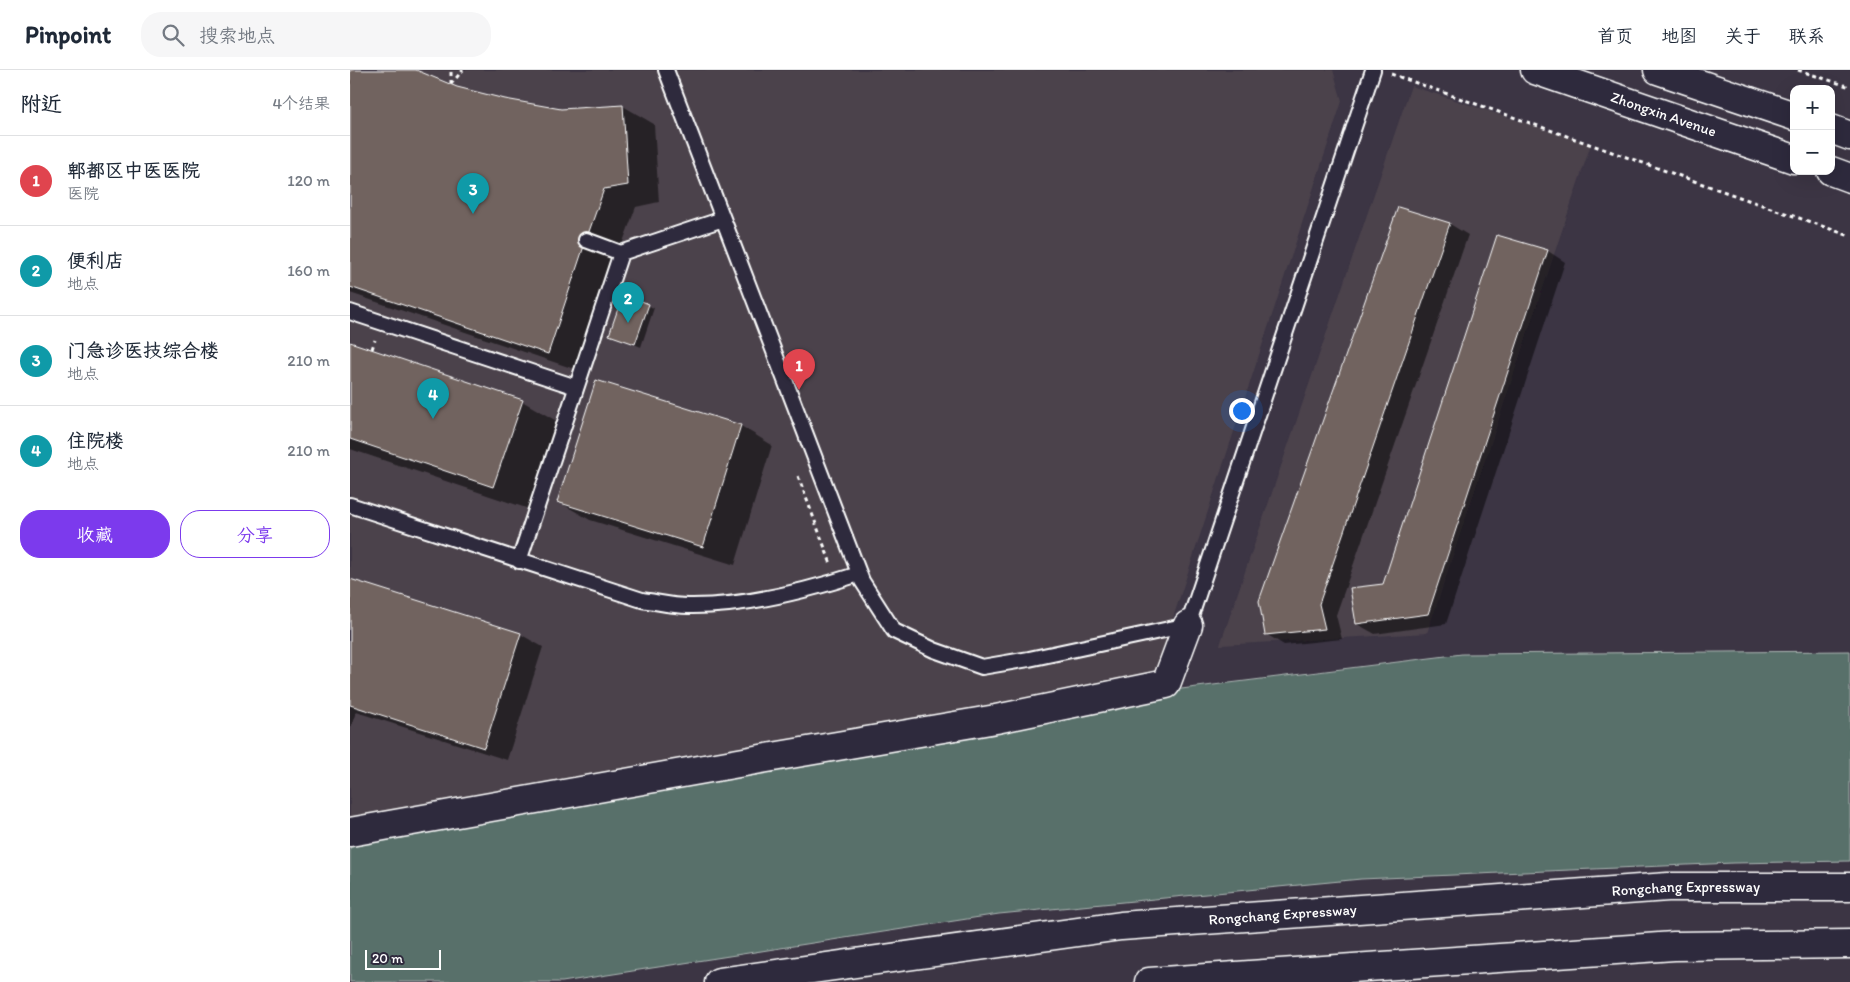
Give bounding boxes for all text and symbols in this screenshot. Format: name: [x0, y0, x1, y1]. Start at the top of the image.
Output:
search box: [141, 12, 491, 57]
text: Pinpoint: [25, 20, 111, 49]
icon: search: [159, 21, 187, 49]
text: 搜索地点: [199, 24, 275, 47]
text: 首页: [1597, 25, 1633, 47]
text: 地图: [1661, 25, 1697, 47]
text: 关于: [1725, 25, 1761, 47]
text: 联系: [1789, 25, 1825, 47]
map controls: [1790, 85, 1835, 175]
button: +: [1790, 85, 1835, 130]
street label: Zhongxin Avenue: [1608, 88, 1719, 141]
text: 附近: [20, 91, 62, 116]
text: 4个结果: [272, 94, 330, 113]
button: −: [1790, 130, 1835, 175]
text: 郫都区中医医院: [67, 159, 200, 182]
text: 1: [32, 171, 40, 190]
text: 120 m: [287, 171, 330, 190]
pin: 3: [457, 173, 489, 214]
text: 医院: [67, 184, 99, 203]
text: 便利店: [67, 249, 124, 272]
text: 2: [32, 261, 40, 280]
text: 160 m: [287, 261, 330, 280]
text: 地点: [67, 274, 99, 293]
pin: 2: [612, 282, 644, 323]
text: 门急诊医技综合楼: [67, 339, 219, 362]
pin: 1: [783, 349, 815, 390]
text: 3: [32, 351, 40, 370]
text: 210 m: [287, 351, 330, 370]
text: 地点: [67, 364, 99, 383]
pin: 4: [417, 378, 449, 419]
your location: [1229, 398, 1255, 424]
text: 住院楼: [67, 429, 124, 452]
text: 4: [31, 441, 41, 460]
text: 210 m: [287, 441, 330, 460]
text: 地点: [67, 454, 99, 473]
button: 收藏: [20, 510, 170, 558]
button: 分享: [180, 510, 330, 558]
street label: Rongchang Expressway: [1611, 878, 1760, 900]
street label: Rongchang Expressway: [1208, 900, 1357, 929]
scale bar: [365, 947, 441, 970]
text: 20 m: [372, 950, 403, 967]

